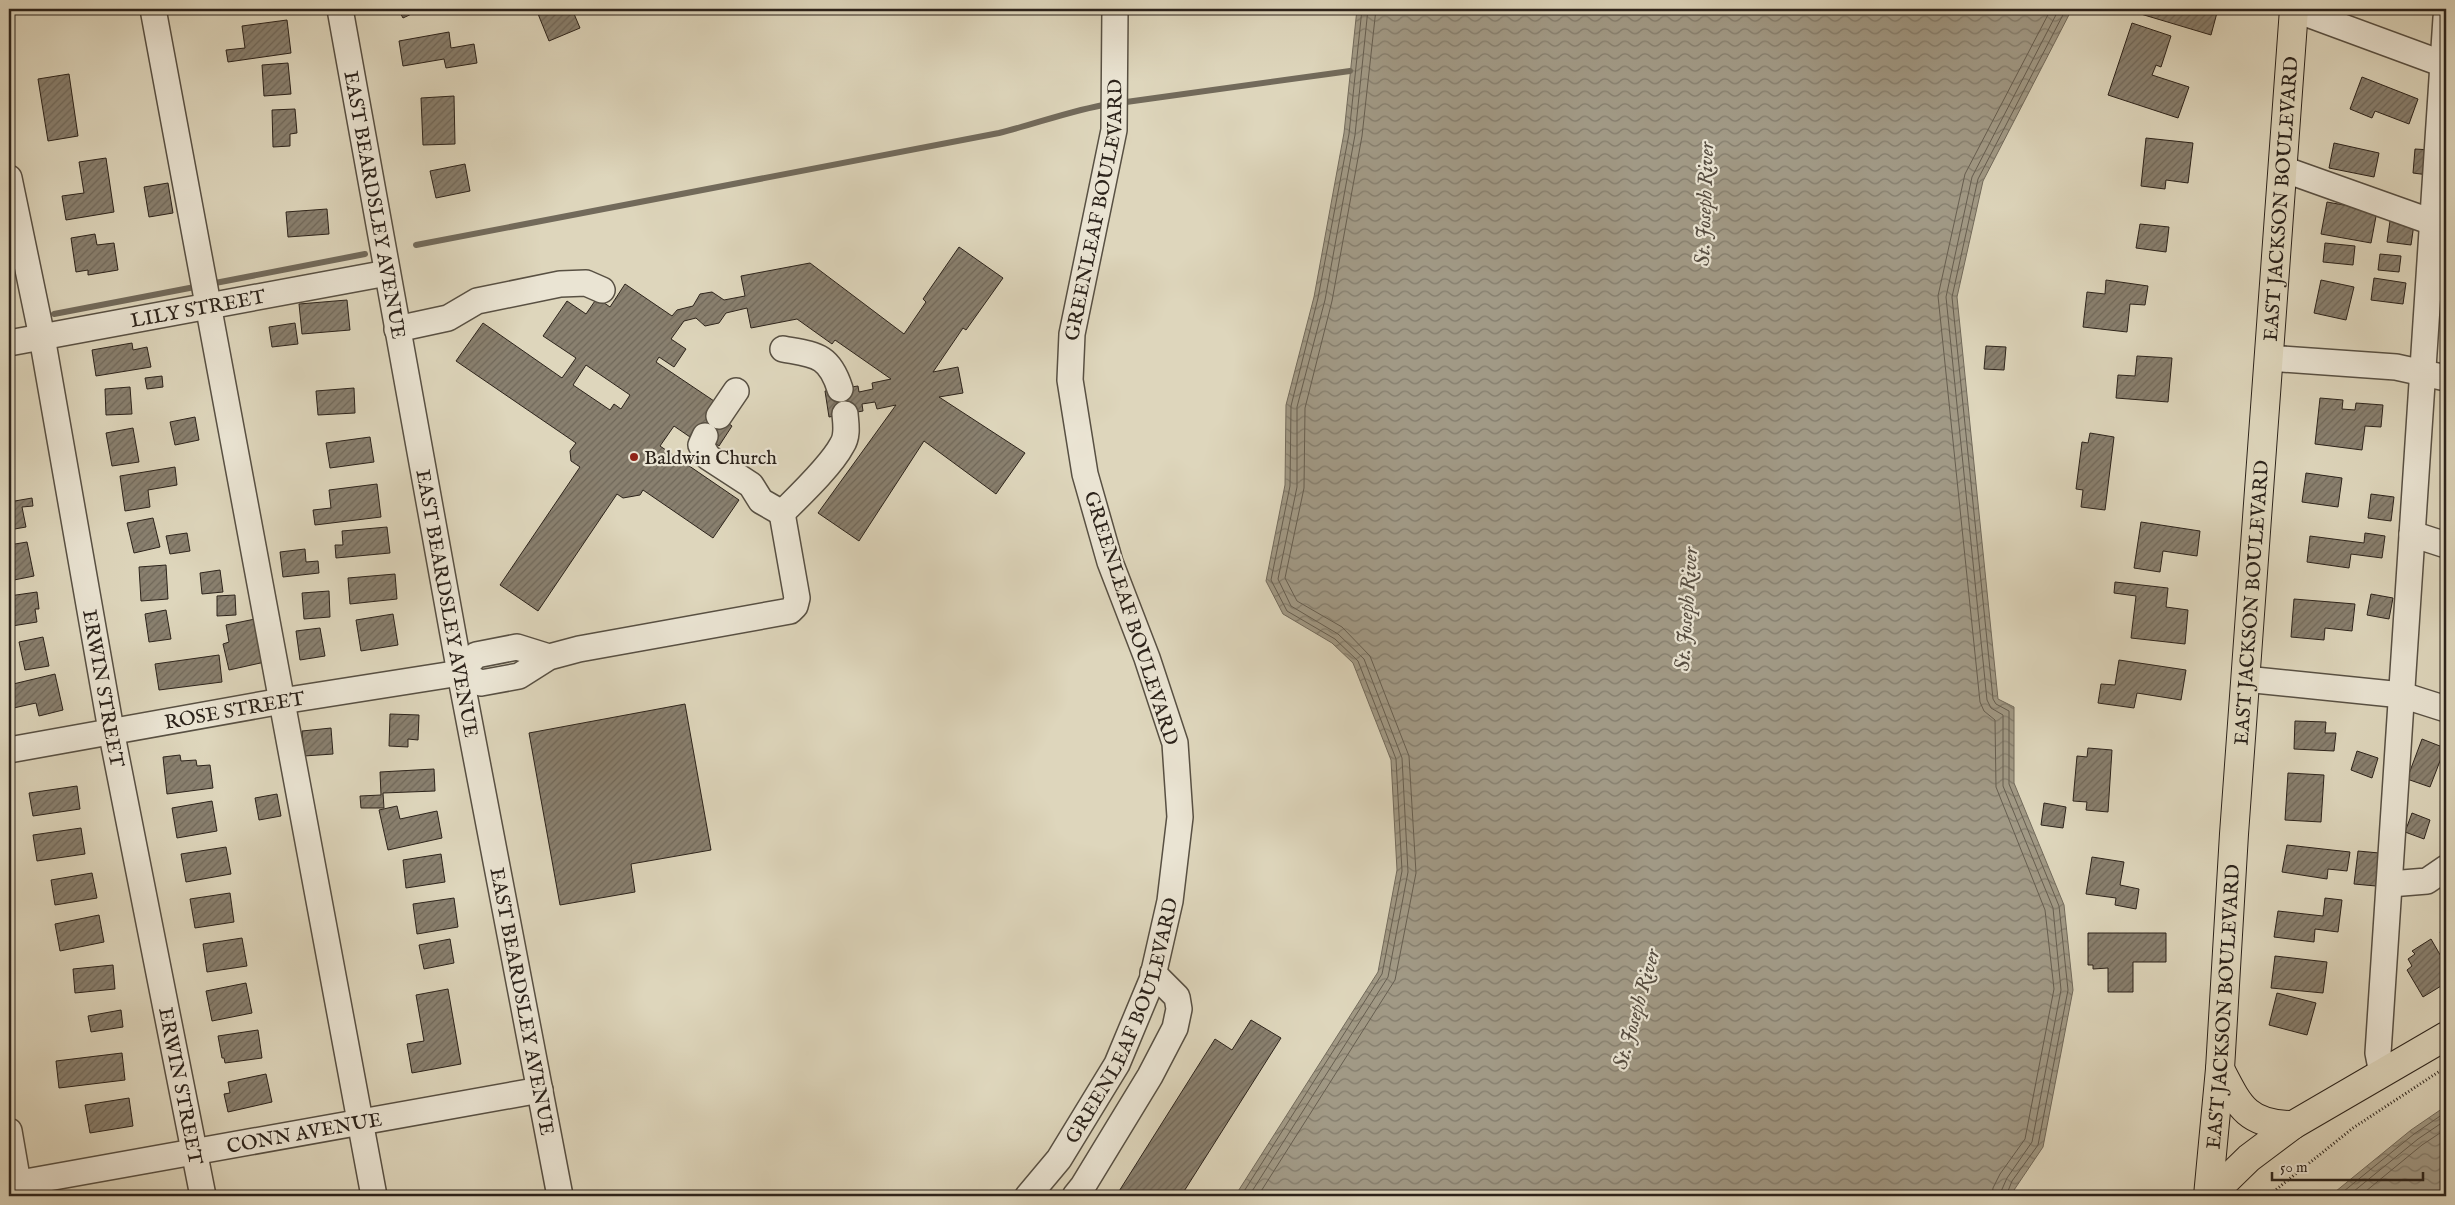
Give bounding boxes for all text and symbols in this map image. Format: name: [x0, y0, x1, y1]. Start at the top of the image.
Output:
street label: EAST JACKSON BOULEVARD: [2259, 55, 2305, 342]
street label: EAST BEARDSLEY AVENUE: [337, 69, 410, 341]
street label: GREENLEAF BOULEVARD: [1060, 79, 1128, 343]
water label: St. Joseph River: [1690, 141, 1721, 267]
street label: LILY STREET: [129, 285, 268, 334]
place label: Baldwin Church: [644, 446, 777, 471]
marker: Baldwin Church: [628, 451, 640, 463]
street label: EAST JACKSON BOULEVARD: [2229, 459, 2275, 746]
street label: EAST BEARDSLEY AVENUE: [409, 468, 483, 740]
street label: GREENLEAF BOULEVARD: [1078, 488, 1184, 749]
water label: St. Joseph River: [1670, 545, 1705, 672]
street label: ERWIN STREET: [76, 608, 129, 770]
street label: ROSE STREET: [163, 687, 307, 736]
street label: EAST JACKSON BOULEVARD: [2201, 863, 2246, 1150]
street label: EAST BEARDSLEY AVENUE: [483, 866, 559, 1138]
street label: GREENLEAF BOULEVARD: [1060, 895, 1184, 1149]
water label: St. Joseph River: [1607, 945, 1668, 1073]
street label: ERWIN STREET: [152, 1005, 208, 1167]
street label: CONN AVENUE: [225, 1107, 384, 1160]
scale bar: [2272, 1150, 2424, 1182]
text: 50 m: [2280, 1158, 2308, 1177]

